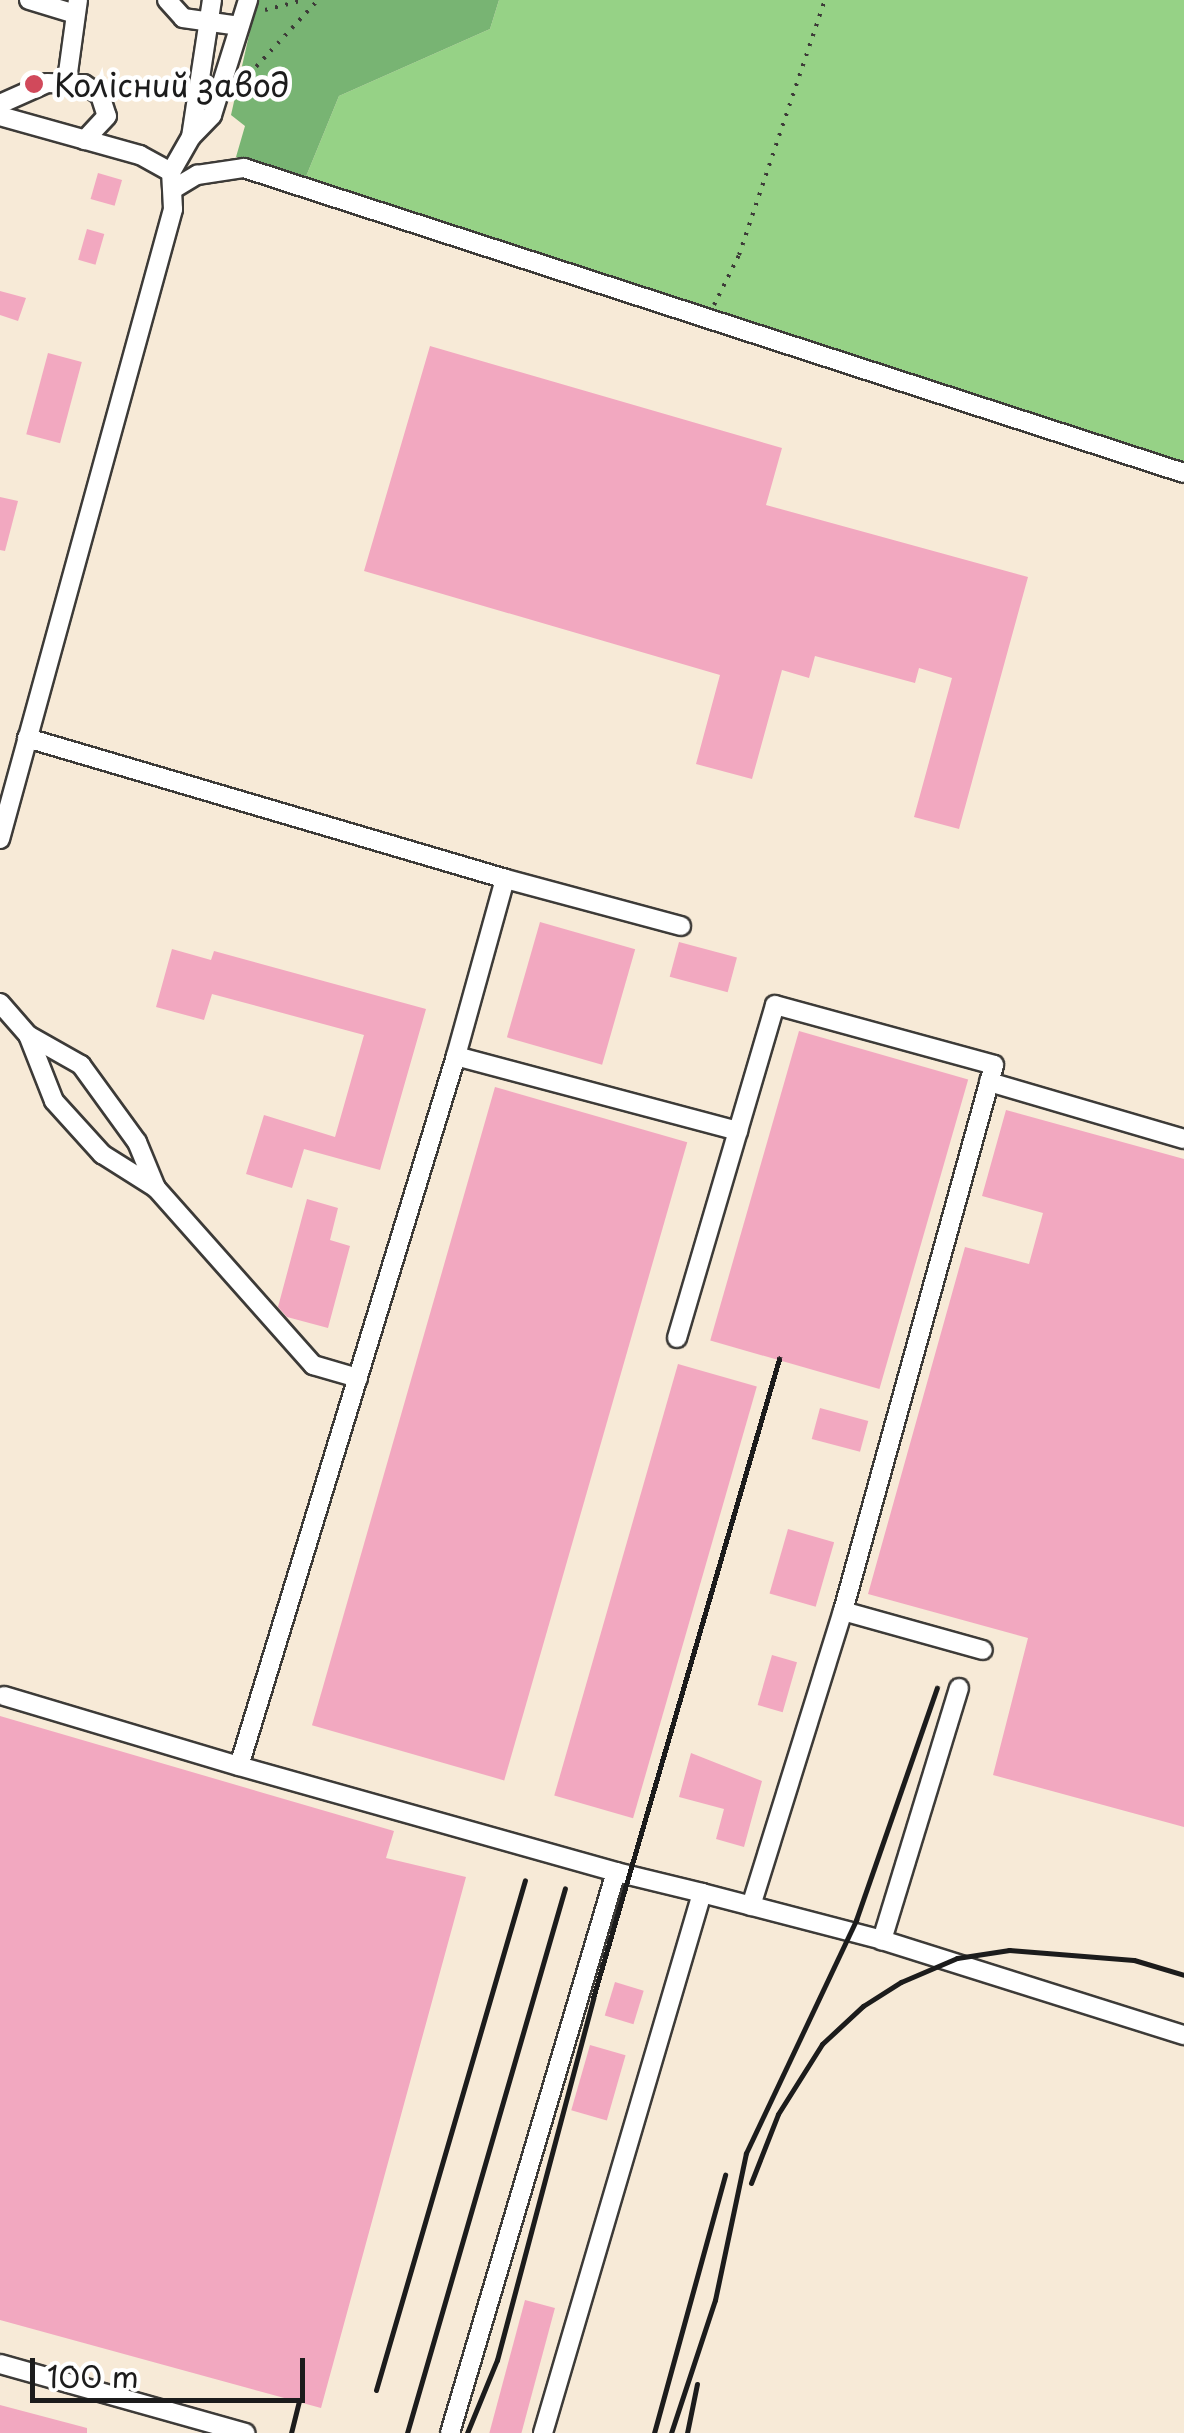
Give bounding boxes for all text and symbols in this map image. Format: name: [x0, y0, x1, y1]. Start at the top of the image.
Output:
place label: Колісний завод: [54, 65, 292, 103]
marker: Колісний завод: [23, 73, 45, 95]
scale bar: [35, 2338, 310, 2400]
text: 100 m: [47, 2353, 139, 2398]

